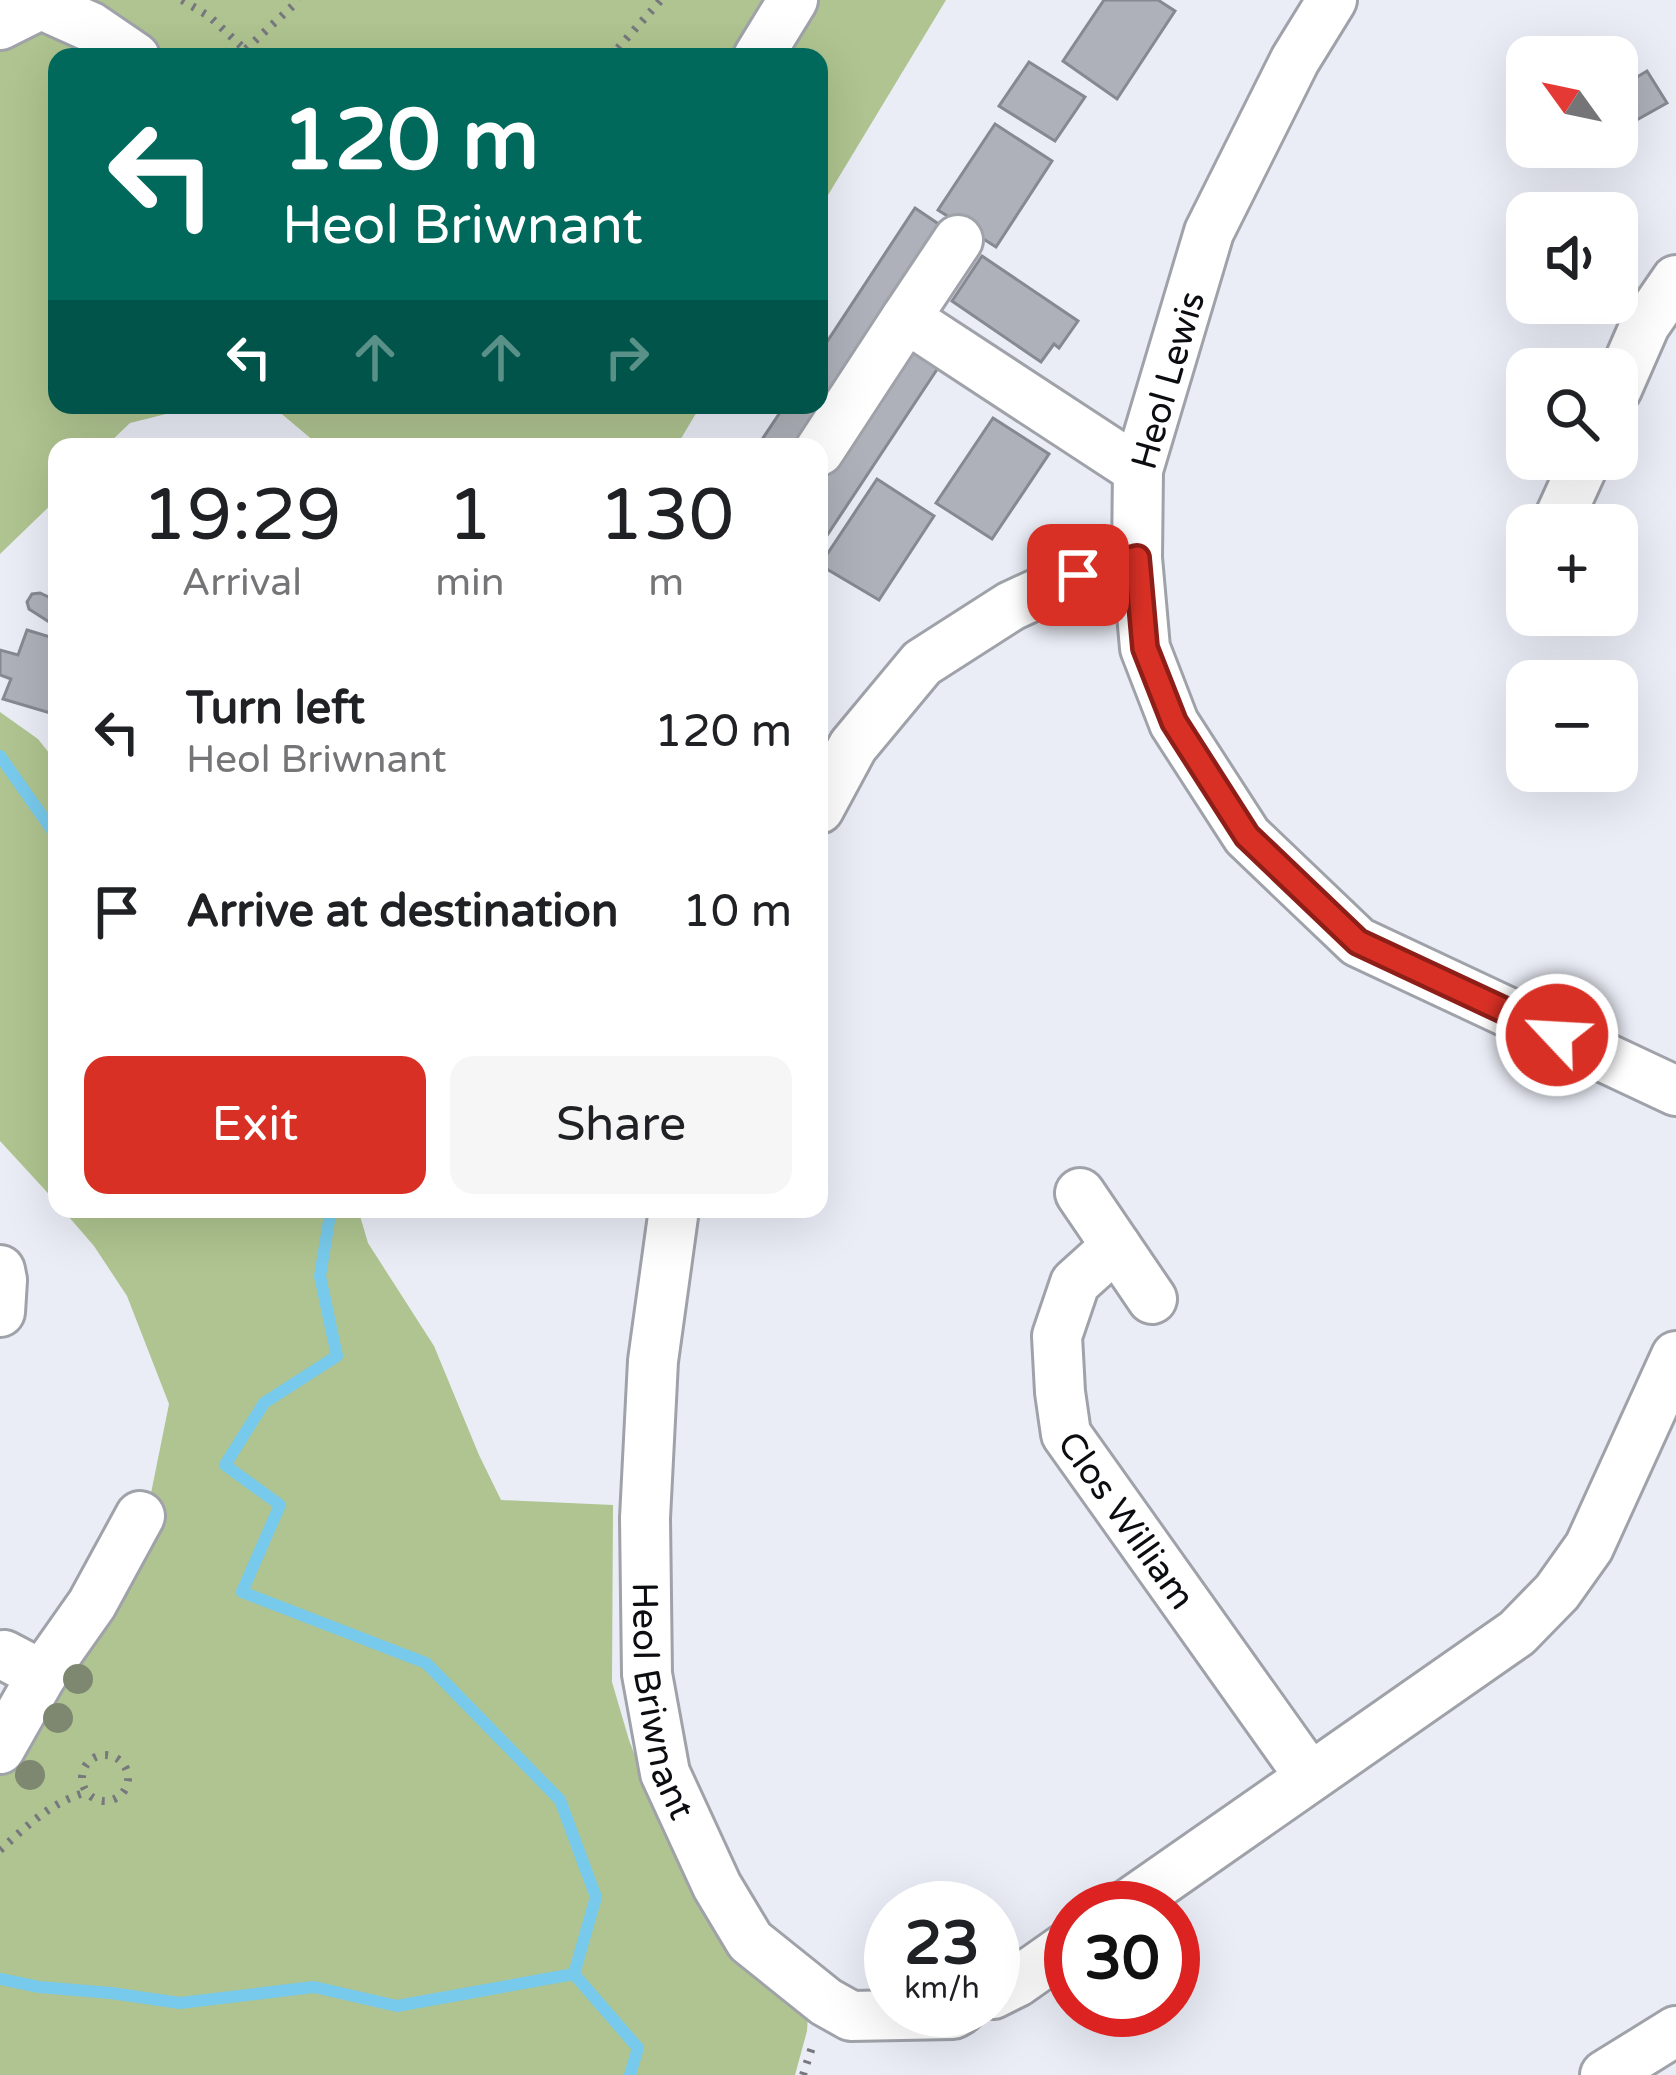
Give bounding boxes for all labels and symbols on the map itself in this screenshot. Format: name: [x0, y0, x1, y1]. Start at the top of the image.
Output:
north arrow: [1506, 36, 1638, 168]
street label: Heol Lewis: [1123, 287, 1214, 474]
pin: [1027, 524, 1129, 626]
position arrow: [1494, 972, 1620, 1098]
street label: Clos William: [1048, 1424, 1204, 1618]
street label: Heol Briwnant: [623, 1582, 703, 1826]
speed limit sign: 30: [1044, 1881, 1200, 2037]

